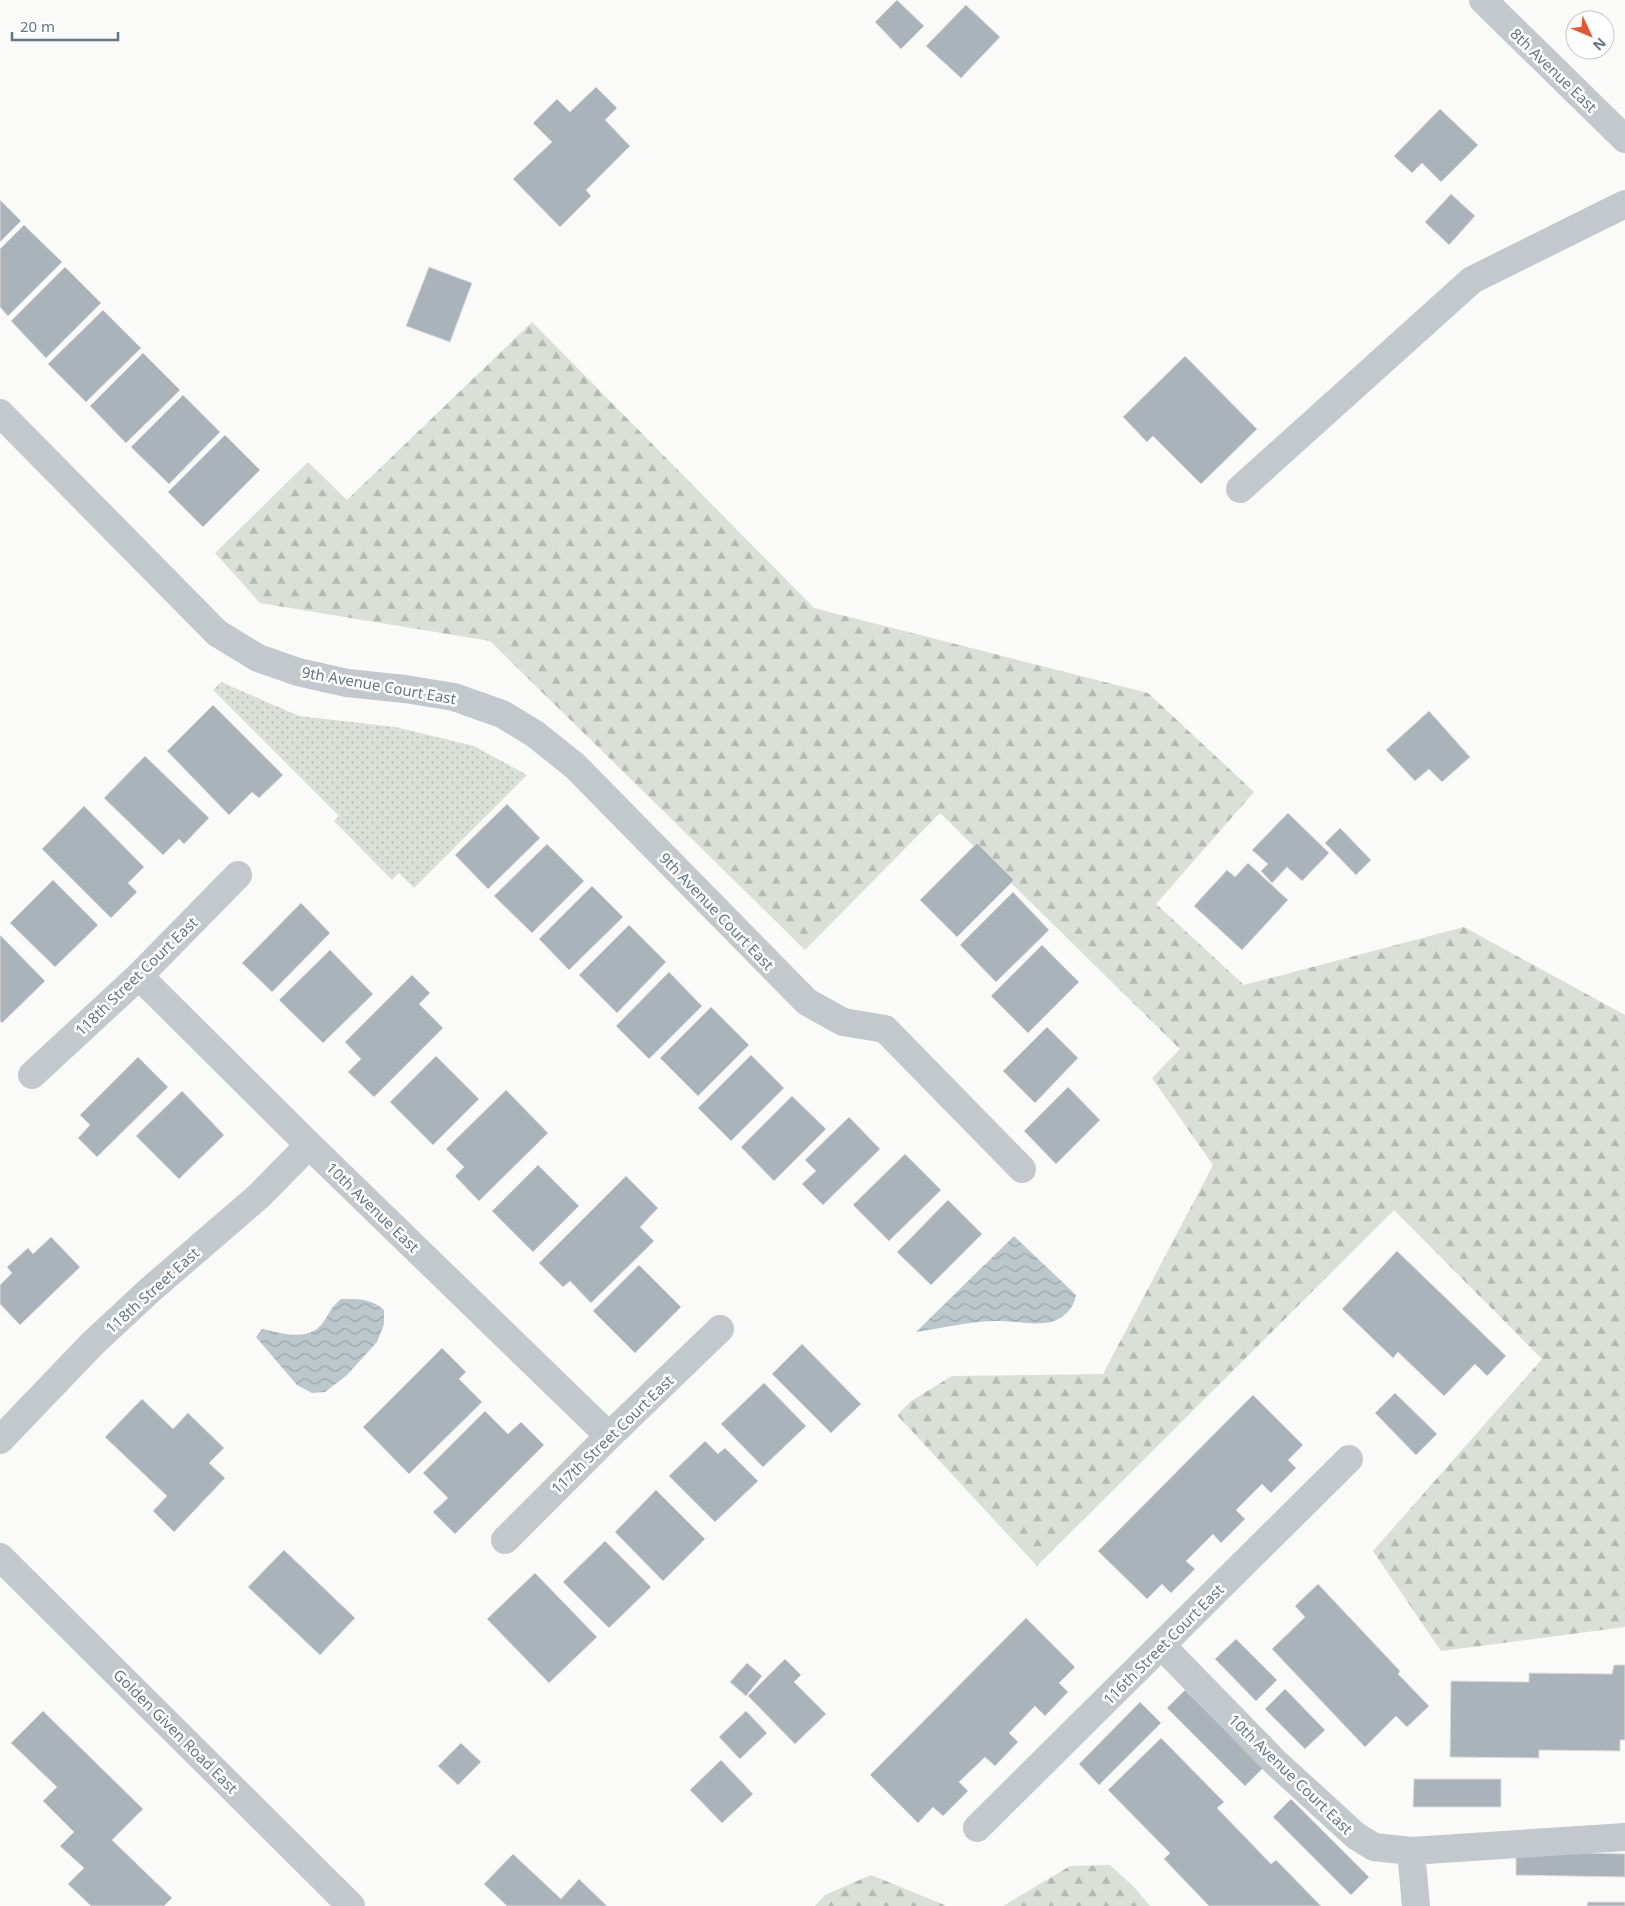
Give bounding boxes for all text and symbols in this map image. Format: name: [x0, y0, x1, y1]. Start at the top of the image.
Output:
scale bar: [12, 10, 119, 42]
north arrow: [1565, 10, 1615, 60]
text: 20 m: [20, 16, 55, 36]
street label: 8th Avenue East: [1506, 24, 1602, 117]
text: N: [1589, 34, 1611, 55]
street label: 9th Avenue Court East: [300, 662, 458, 709]
street label: 9th Avenue Court East: [655, 848, 779, 975]
street label: 118th Street Court East: [71, 912, 202, 1040]
street label: 10th Avenue East: [322, 1158, 424, 1257]
street label: 118th Street East: [101, 1242, 204, 1337]
street label: 117th Street Court East: [547, 1370, 678, 1498]
street label: 116th Street Court East: [1098, 1579, 1228, 1709]
street label: Golden Given Road East: [110, 1665, 243, 1798]
street label: 10th Avenue Court East: [1225, 1709, 1358, 1839]

